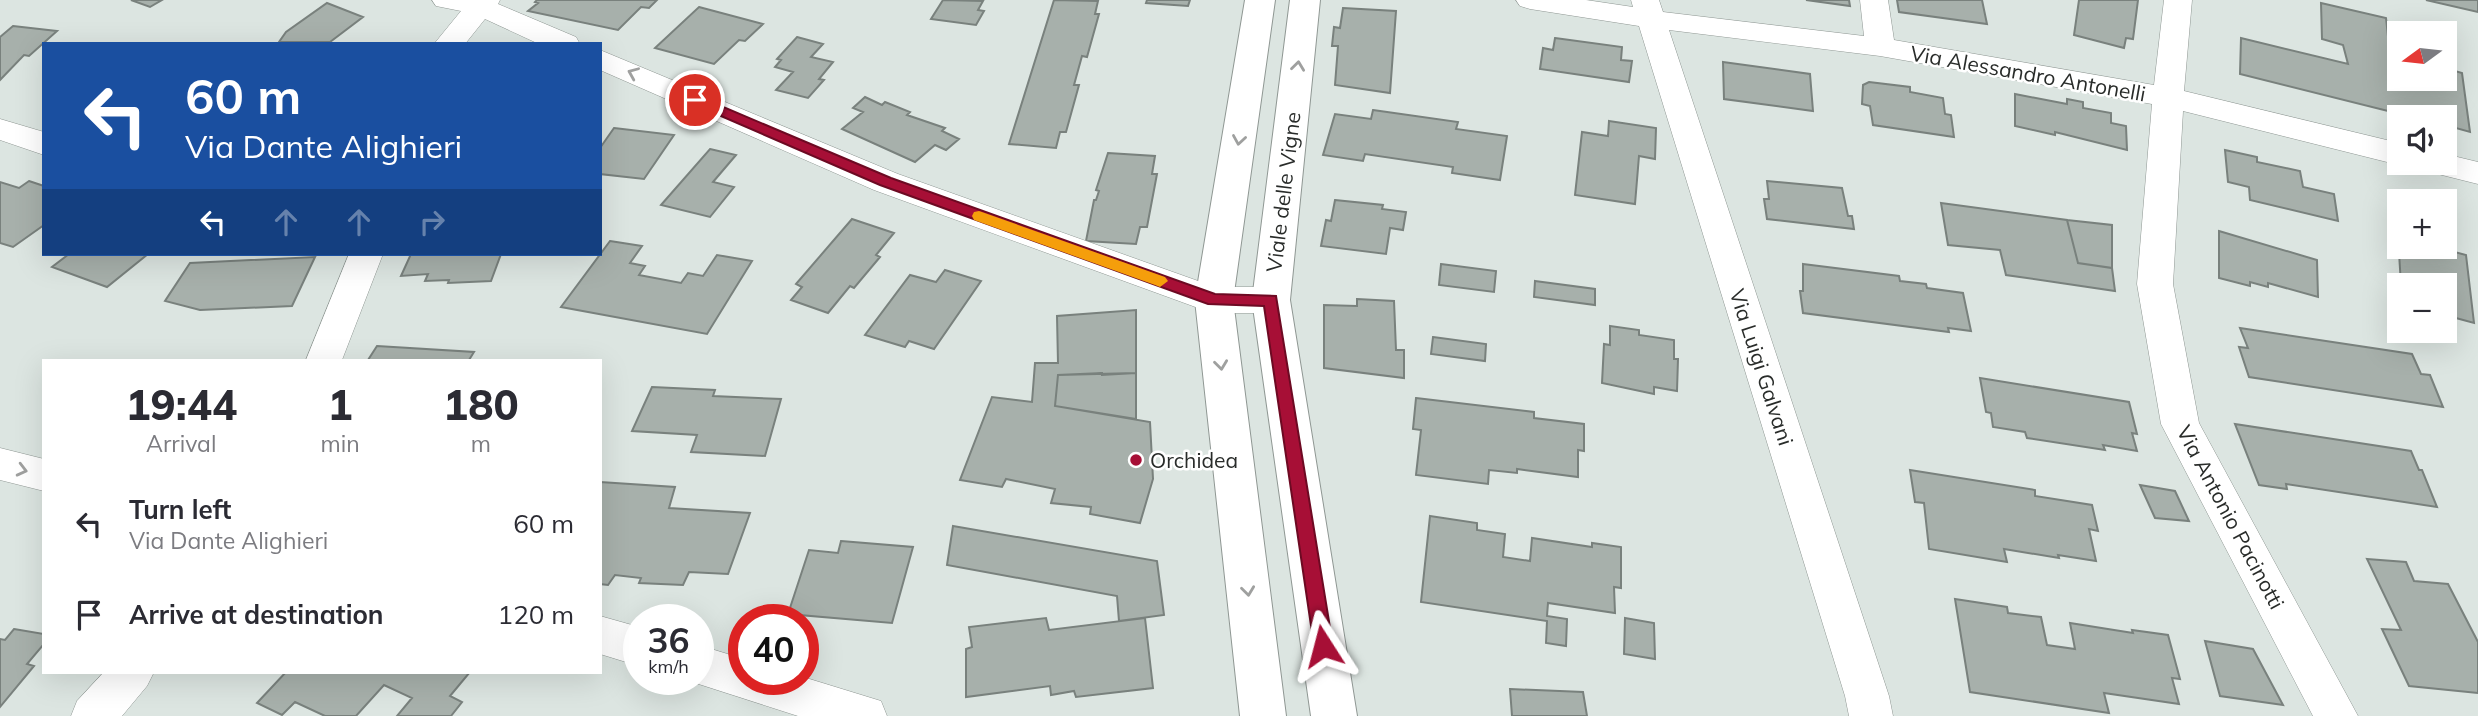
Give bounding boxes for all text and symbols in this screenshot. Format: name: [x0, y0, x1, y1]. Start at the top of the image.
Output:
north arrow: [2387, 21, 2457, 91]
map controls: [2387, 21, 2457, 343]
street label: Via Alessandro Antonelli: [1908, 39, 2148, 107]
one-way arrow: [1290, 60, 1305, 72]
text: 60 m: [185, 65, 301, 126]
one-way arrow: [628, 67, 640, 81]
icon: left: [70, 70, 161, 161]
pin: [665, 70, 725, 130]
icon: arrive: [676, 81, 714, 119]
button: sound: [2387, 105, 2457, 175]
street label: Viale delle Vigne: [1260, 110, 1306, 274]
text: Via Dante Alighieri: [185, 126, 462, 166]
one-way arrow: [1231, 134, 1246, 146]
button: +: [2387, 189, 2457, 259]
icon: left: [194, 203, 232, 241]
icon: ahead: [267, 203, 305, 241]
icon: ahead: [340, 203, 378, 241]
icon: right: [413, 203, 451, 241]
button: −: [2387, 273, 2457, 343]
street label: Via Luigi Galvani: [1724, 285, 1800, 449]
one-way arrow: [1214, 359, 1229, 371]
text: 19:44: [125, 378, 237, 431]
text: 1: [327, 378, 353, 431]
text: 180: [443, 378, 519, 431]
street label: Via Antonio Pacinotti: [2172, 421, 2290, 613]
text: Arrival: [146, 429, 216, 458]
text: min: [320, 429, 360, 458]
text: m: [471, 429, 491, 458]
place label: Orchidea: [1150, 447, 1238, 473]
marker: Orchidea: [1128, 452, 1144, 468]
one-way arrow: [16, 462, 28, 476]
text: Turn left: [129, 493, 231, 526]
icon: left: [70, 505, 108, 543]
text: 60 m: [513, 507, 574, 540]
text: Via Dante Alighieri: [129, 526, 328, 555]
one-way arrow: [1241, 585, 1256, 597]
icon: arrive: [70, 596, 108, 634]
text: Arrive at destination: [129, 598, 384, 631]
text: 120 m: [498, 598, 574, 631]
speed limit sign: 40: [728, 604, 819, 695]
position arrow: [1286, 609, 1360, 683]
text: 36: [647, 618, 690, 662]
text: km/h: [648, 655, 689, 678]

